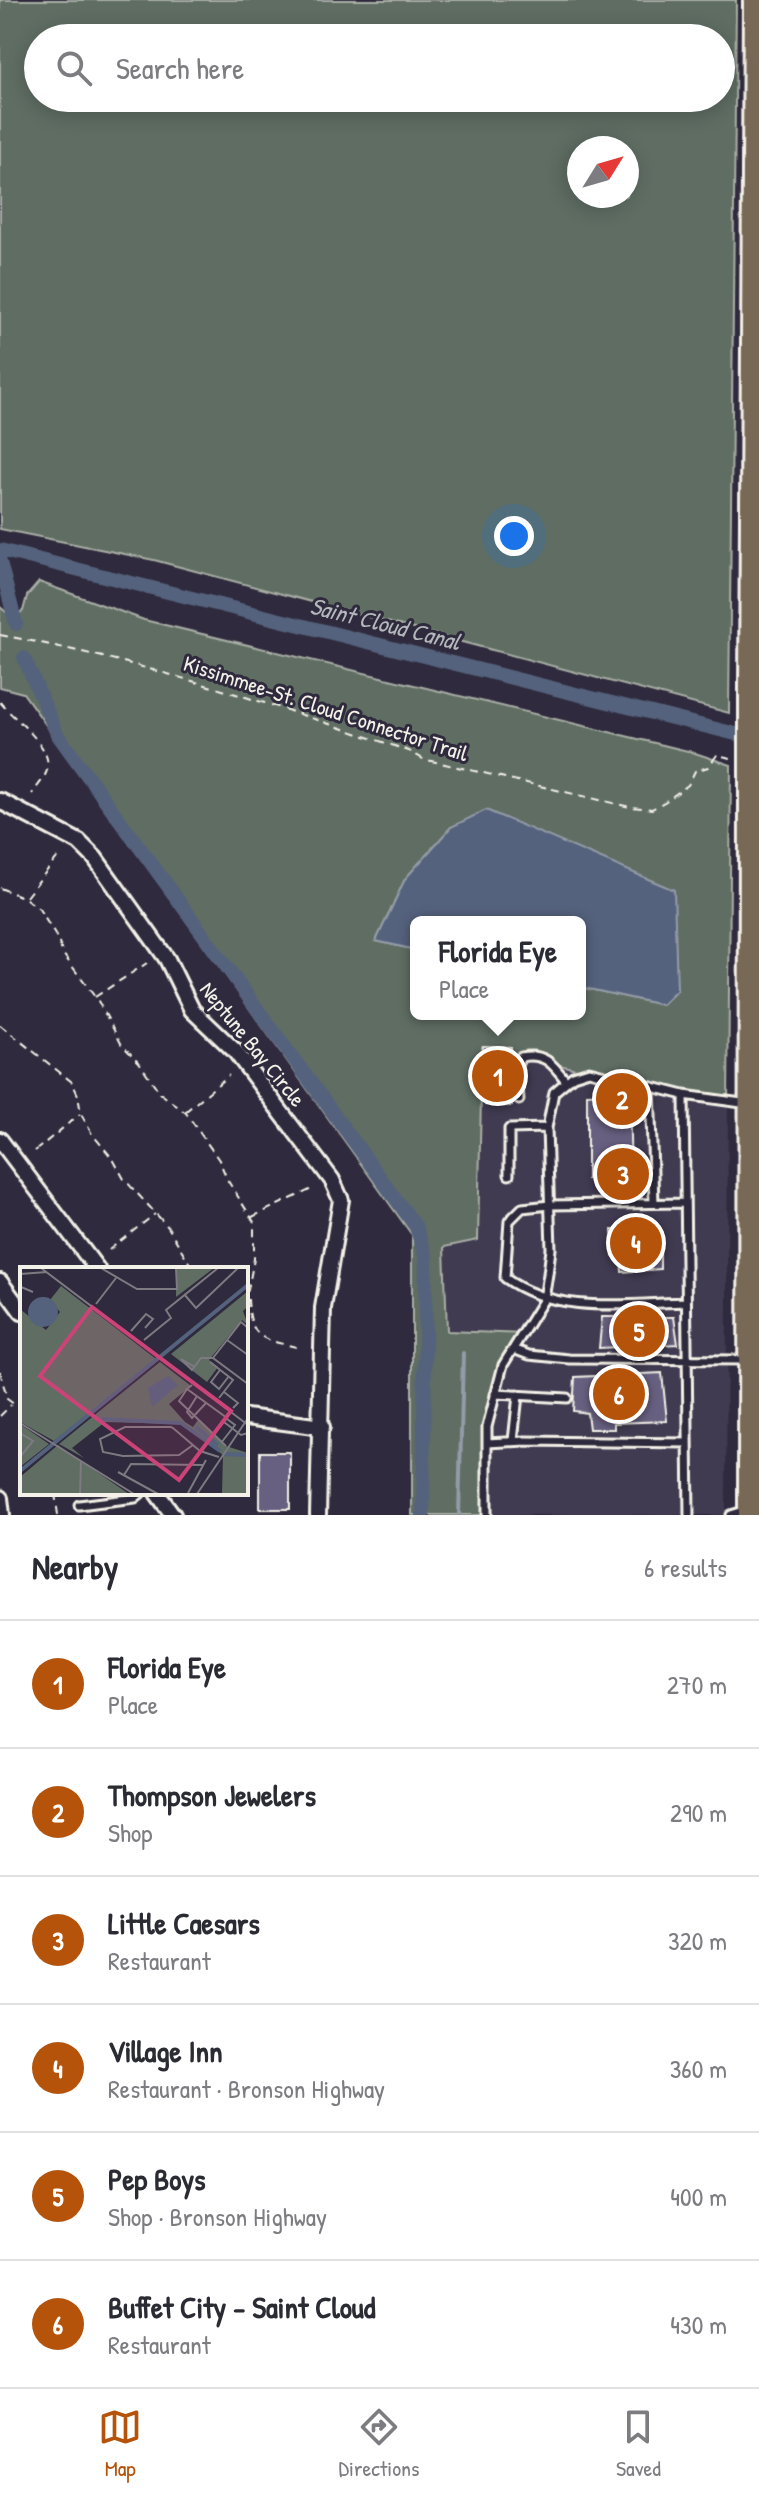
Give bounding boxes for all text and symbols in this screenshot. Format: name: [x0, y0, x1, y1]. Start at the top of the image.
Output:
search box: [24, 24, 735, 112]
icon: search: [52, 46, 96, 90]
text: Search here: [116, 48, 244, 88]
north arrow: [567, 136, 639, 208]
your location: [494, 516, 534, 556]
water label: Saint Cloud Canal: [307, 589, 465, 657]
street label: Kissimmee-St. Cloud Connector Trail: [180, 648, 472, 768]
popup: [410, 916, 586, 1020]
text: Florida Eye: [439, 931, 557, 971]
text: Place: [439, 971, 489, 1006]
street label: Neptune Bay Circle: [193, 975, 313, 1113]
pin: 1: [472, 1046, 524, 1106]
pin: 2: [596, 1069, 648, 1129]
pin: 3: [597, 1144, 649, 1204]
pin: 4: [610, 1213, 662, 1273]
inset map: [20, 1267, 248, 1495]
pin: 5: [613, 1301, 665, 1361]
pin: 6: [593, 1364, 645, 1424]
text: Nearby: [32, 1544, 118, 1590]
text: 6 results: [644, 1550, 727, 1585]
text: Florida Eye: [108, 1647, 226, 1687]
text: 1: [53, 1667, 63, 1702]
text: 270 m: [667, 1667, 727, 1702]
text: Place: [108, 1687, 158, 1722]
text: Thompson Jewelers: [108, 1775, 316, 1815]
text: 2: [52, 1795, 64, 1830]
text: 290 m: [670, 1795, 727, 1830]
text: Shop: [108, 1815, 152, 1850]
text: Little Caesars: [108, 1903, 260, 1943]
text: 3: [52, 1923, 64, 1958]
text: 320 m: [668, 1923, 727, 1958]
text: Restaurant: [108, 1943, 211, 1978]
text: Village Inn: [108, 2031, 223, 2071]
text: 4: [53, 2051, 63, 2086]
text: 360 m: [670, 2051, 727, 2086]
text: Restaurant · Bronson Highway: [108, 2071, 385, 2106]
text: Pep Boys: [108, 2159, 206, 2199]
text: 5: [53, 2179, 64, 2214]
text: 400 m: [670, 2179, 727, 2214]
text: Shop · Bronson Highway: [108, 2199, 327, 2234]
text: Buffet City - Saint Cloud: [108, 2287, 375, 2327]
text: 6: [53, 2307, 63, 2342]
text: 430 m: [670, 2307, 727, 2342]
text: Restaurant: [108, 2327, 211, 2362]
tab: Map: [98, 2405, 142, 2483]
tab: Directions: [339, 2405, 420, 2483]
tab: Saved: [616, 2405, 661, 2483]

